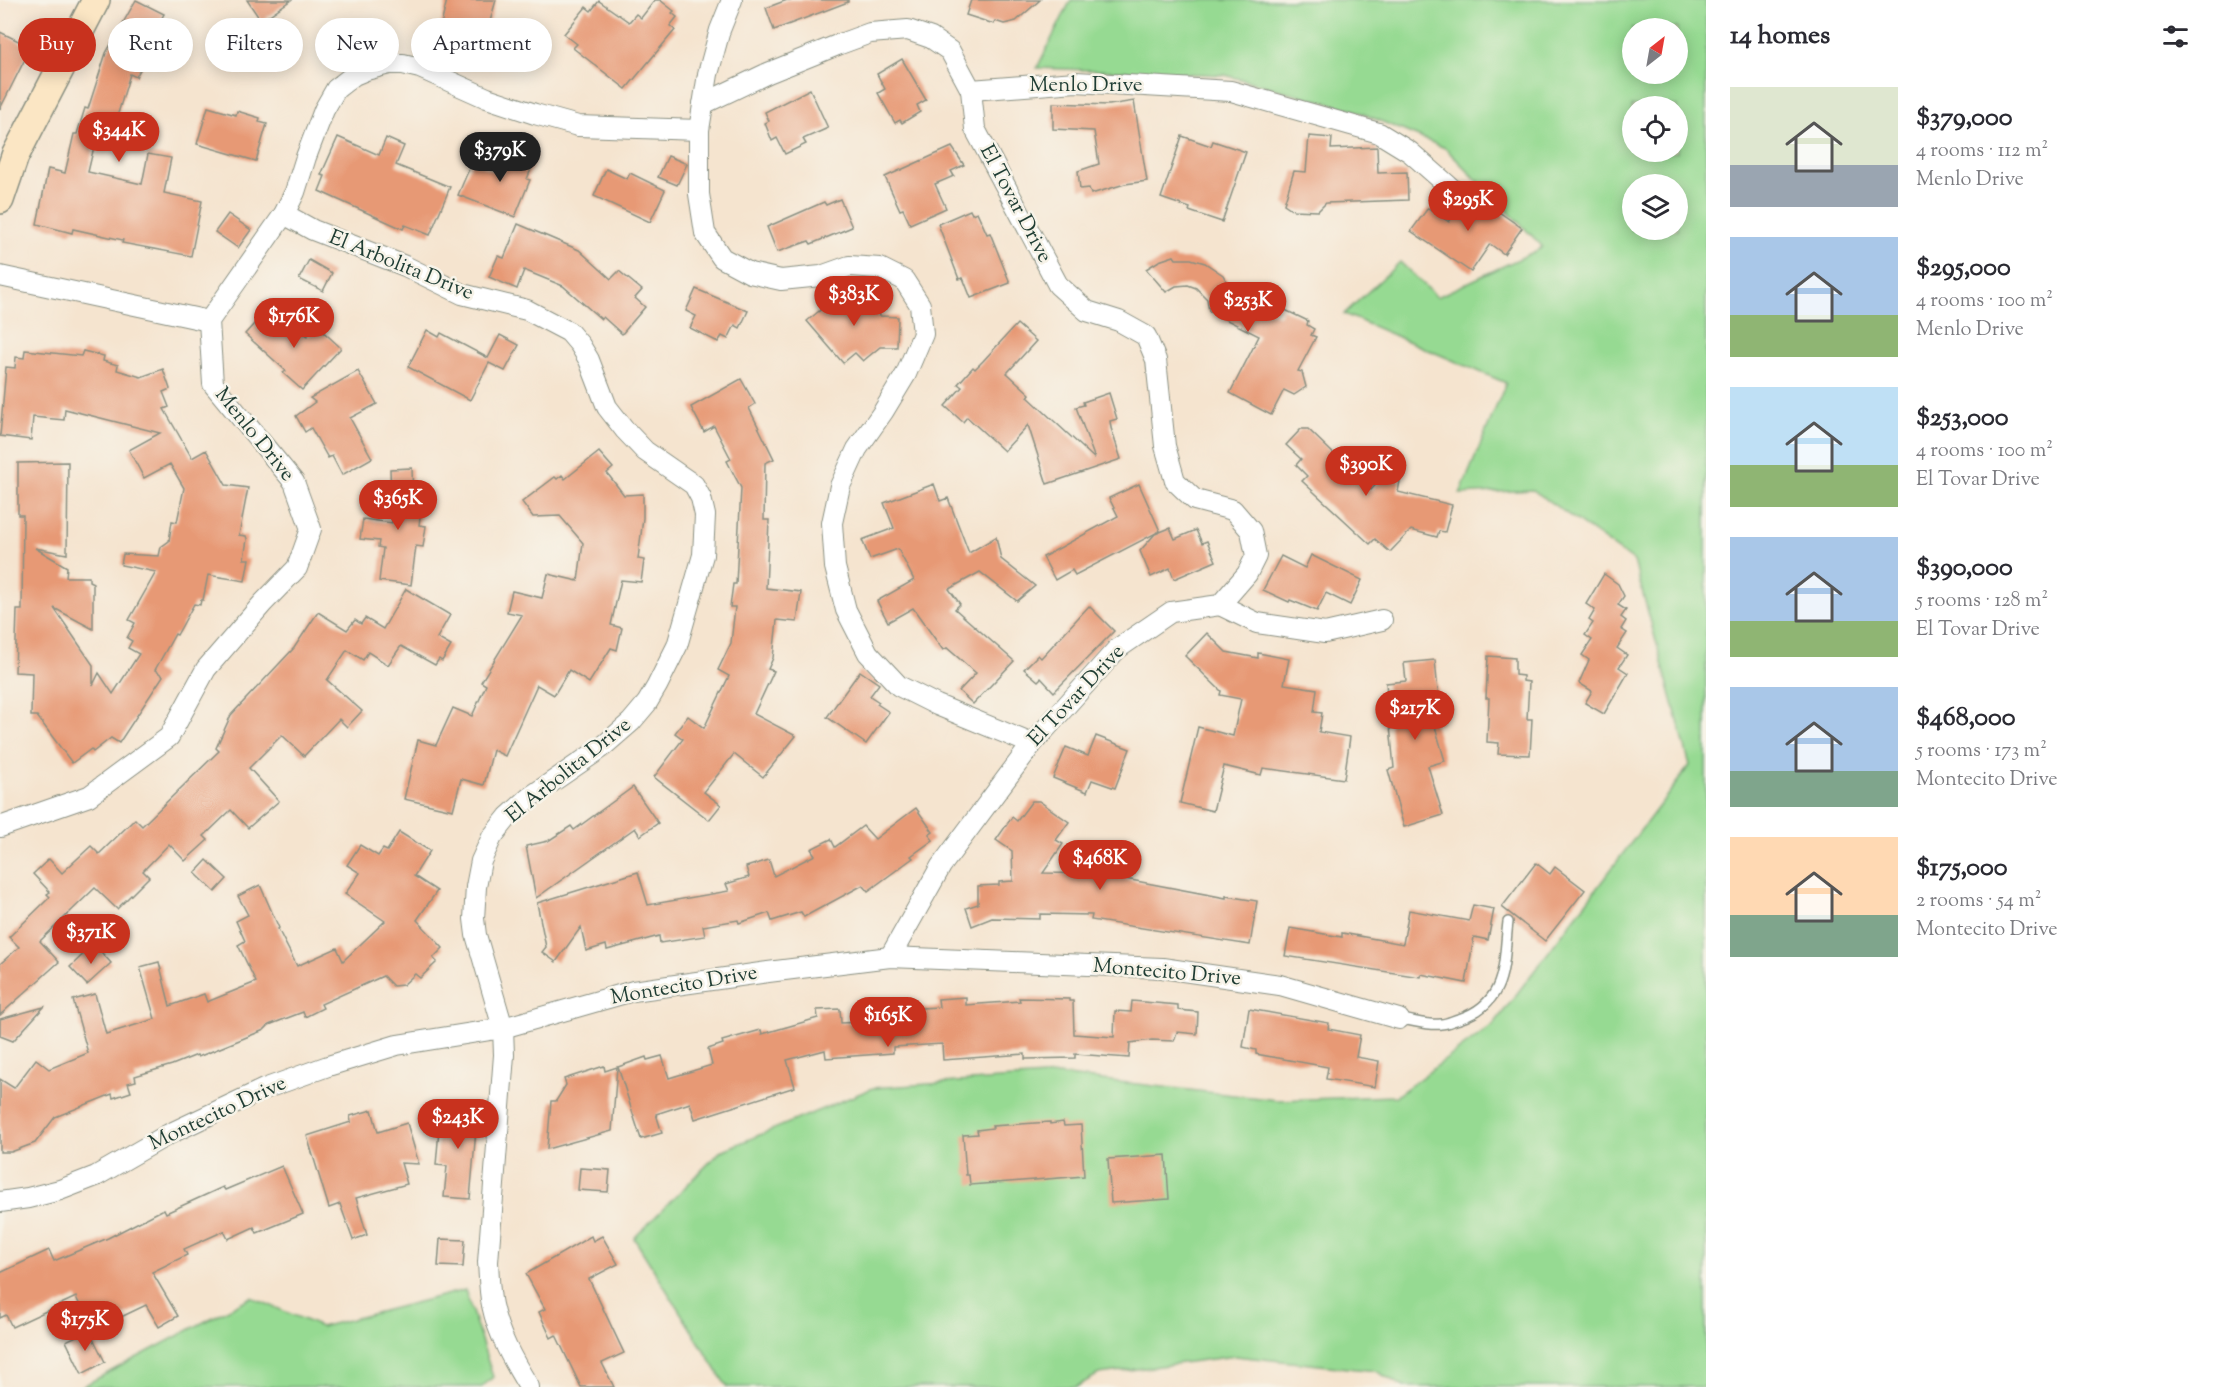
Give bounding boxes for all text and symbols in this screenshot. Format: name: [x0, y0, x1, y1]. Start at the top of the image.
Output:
chip: Buy: [18, 18, 96, 72]
chip: Rent: [108, 18, 193, 72]
chip: Filters: [205, 18, 303, 72]
chip: New: [315, 18, 399, 72]
chip: Apartment: [411, 18, 552, 72]
north arrow: [1622, 18, 1688, 84]
map controls: [1622, 18, 1688, 240]
text: 14 homes: [1730, 18, 1830, 55]
icon: filters: [2159, 20, 2192, 53]
street label: Menlo Drive: [1029, 71, 1143, 101]
button: locate: [1622, 96, 1688, 162]
text: $379,000: [1916, 100, 2013, 137]
icon: home: [1778, 111, 1850, 183]
pin: $344K: [77, 112, 161, 163]
text: $344K: [92, 117, 146, 146]
pin: $379K: [458, 132, 542, 183]
text: $379K: [474, 137, 526, 166]
text: 4 rooms · 112 m²: [1916, 137, 2048, 166]
street label: El Tovar Drive: [971, 140, 1059, 268]
text: Menlo Drive: [1916, 166, 2024, 195]
button: layers: [1622, 174, 1688, 240]
pin: $295K: [1426, 181, 1510, 232]
text: $295K: [1442, 186, 1494, 215]
street label: El Arbolita Drive: [324, 223, 478, 309]
text: $295,000: [1916, 250, 2011, 287]
icon: home: [1778, 261, 1850, 333]
pin: $383K: [812, 276, 896, 327]
text: $383K: [828, 281, 880, 310]
pin: $253K: [1206, 282, 1290, 333]
text: $253K: [1223, 287, 1273, 316]
text: 4 rooms · 100 m²: [1916, 287, 2053, 316]
pin: $176K: [252, 298, 336, 349]
text: $176K: [268, 303, 320, 332]
text: Menlo Drive: [1916, 316, 2024, 345]
street label: Menlo Drive: [207, 382, 301, 488]
text: $253,000: [1916, 400, 2008, 437]
icon: home: [1778, 411, 1850, 483]
text: 4 rooms · 100 m²: [1916, 437, 2053, 466]
pin: $390K: [1324, 446, 1408, 497]
text: $390K: [1339, 451, 1393, 480]
text: El Tovar Drive: [1916, 466, 2040, 495]
pin: $365K: [356, 480, 440, 531]
text: $365K: [373, 485, 423, 514]
text: $390,000: [1916, 550, 2013, 587]
icon: home: [1778, 561, 1850, 633]
text: 5 rooms · 128 m²: [1916, 587, 2048, 616]
text: El Tovar Drive: [1916, 616, 2040, 645]
street label: El Tovar Drive: [1022, 638, 1132, 754]
pin: $217K: [1373, 690, 1457, 741]
text: $217K: [1389, 695, 1441, 724]
text: $468,000: [1916, 700, 2015, 737]
street label: El Arbolita Drive: [500, 711, 638, 831]
icon: home: [1778, 711, 1850, 783]
text: 5 rooms · 173 m²: [1916, 737, 2047, 766]
text: Montecito Drive: [1916, 766, 2058, 795]
pin: $468K: [1058, 840, 1142, 891]
text: $468K: [1073, 845, 1127, 874]
text: $175,000: [1916, 850, 2008, 887]
icon: home: [1778, 861, 1850, 933]
text: 2 rooms · 54 m²: [1916, 887, 2041, 916]
pin: $371K: [49, 914, 133, 965]
text: Montecito Drive: [1916, 916, 2058, 945]
text: $371K: [66, 919, 116, 948]
street label: Montecito Drive: [1092, 952, 1242, 994]
street label: Montecito Drive: [608, 958, 760, 1014]
pin: $165K: [846, 997, 930, 1048]
text: $165K: [864, 1002, 912, 1031]
street label: Montecito Drive: [144, 1069, 292, 1159]
pin: $243K: [416, 1099, 500, 1150]
text: $243K: [432, 1104, 484, 1133]
pin: $175K: [43, 1301, 127, 1352]
text: $175K: [61, 1306, 109, 1335]

